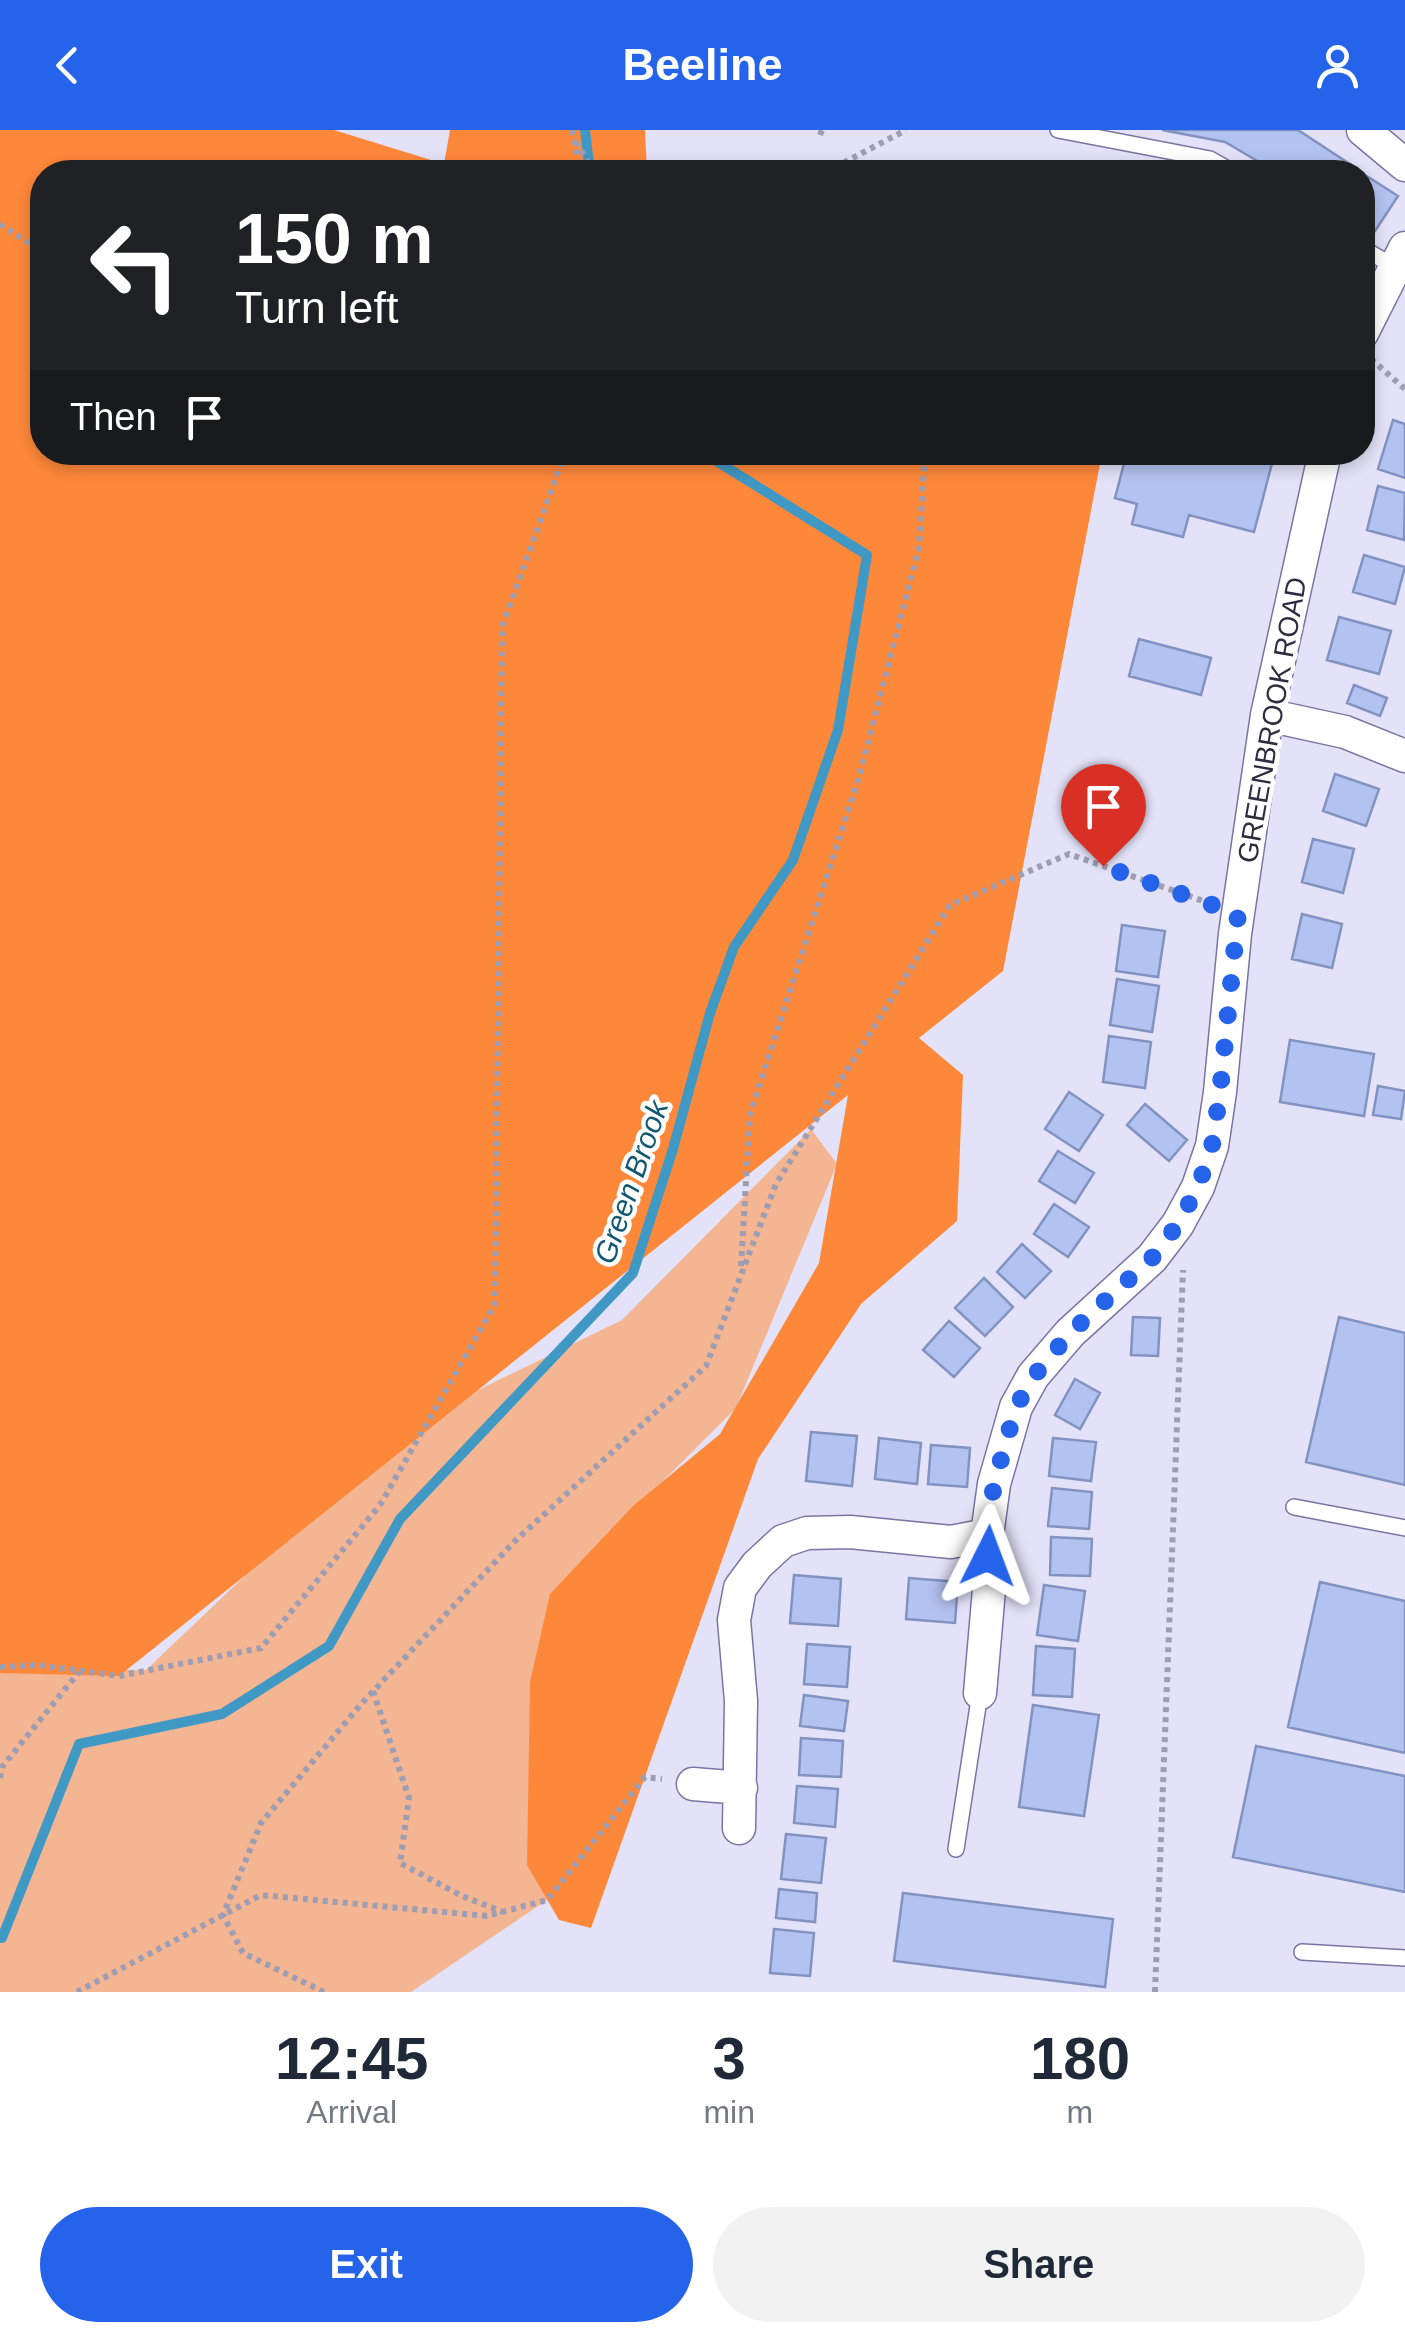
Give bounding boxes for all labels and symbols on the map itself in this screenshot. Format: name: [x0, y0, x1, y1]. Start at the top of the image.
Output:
street label: GREENBROOK ROAD: [1232, 575, 1312, 865]
pin: [1061, 764, 1146, 867]
water label: Green Brook: [588, 1094, 675, 1268]
position arrow: [936, 1504, 1040, 1608]

